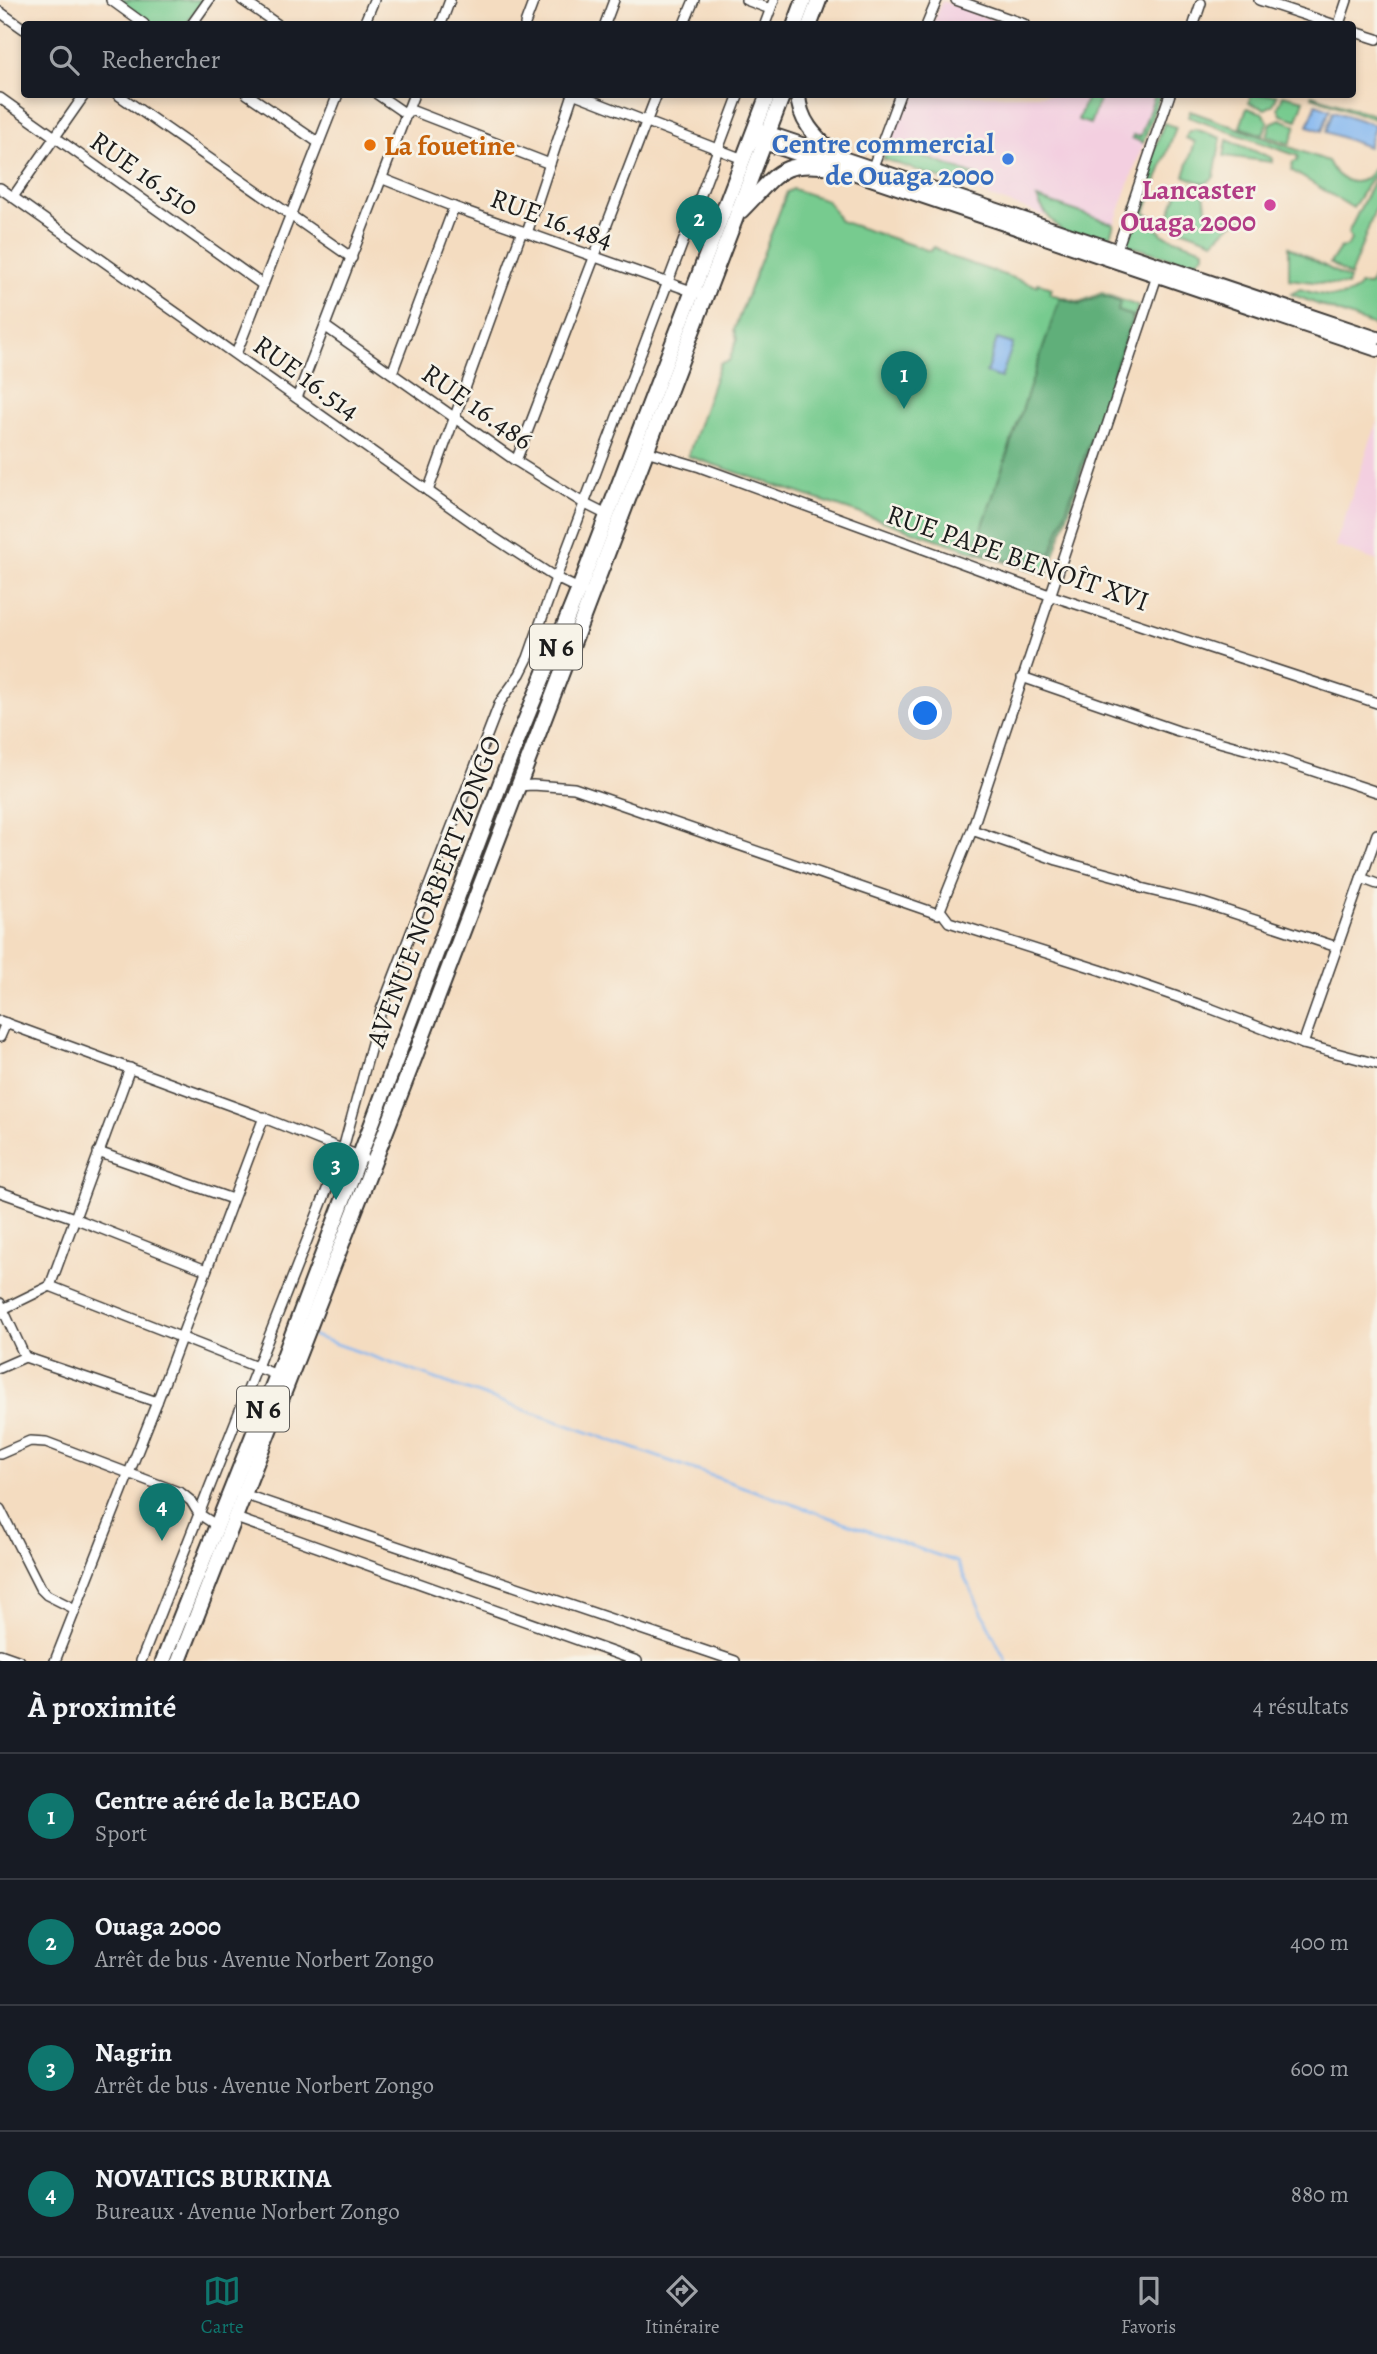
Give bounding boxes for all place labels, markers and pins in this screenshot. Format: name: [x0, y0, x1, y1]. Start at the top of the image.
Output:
place label: Centre commercial de Ouaga 2000: [772, 125, 995, 195]
place label: La fouetine: [384, 127, 515, 165]
marker: La fouetine: [362, 137, 378, 153]
marker: Centre commercial de Ouaga 2000: [1000, 151, 1016, 167]
place label: Lancaster Ouaga 2000: [1120, 171, 1256, 241]
pin: 2: [676, 195, 722, 253]
marker: Lancaster Ouaga 2000: [1262, 197, 1278, 213]
pin: 1: [881, 351, 927, 409]
pin: 3: [313, 1142, 359, 1200]
pin: 4: [139, 1483, 185, 1541]

